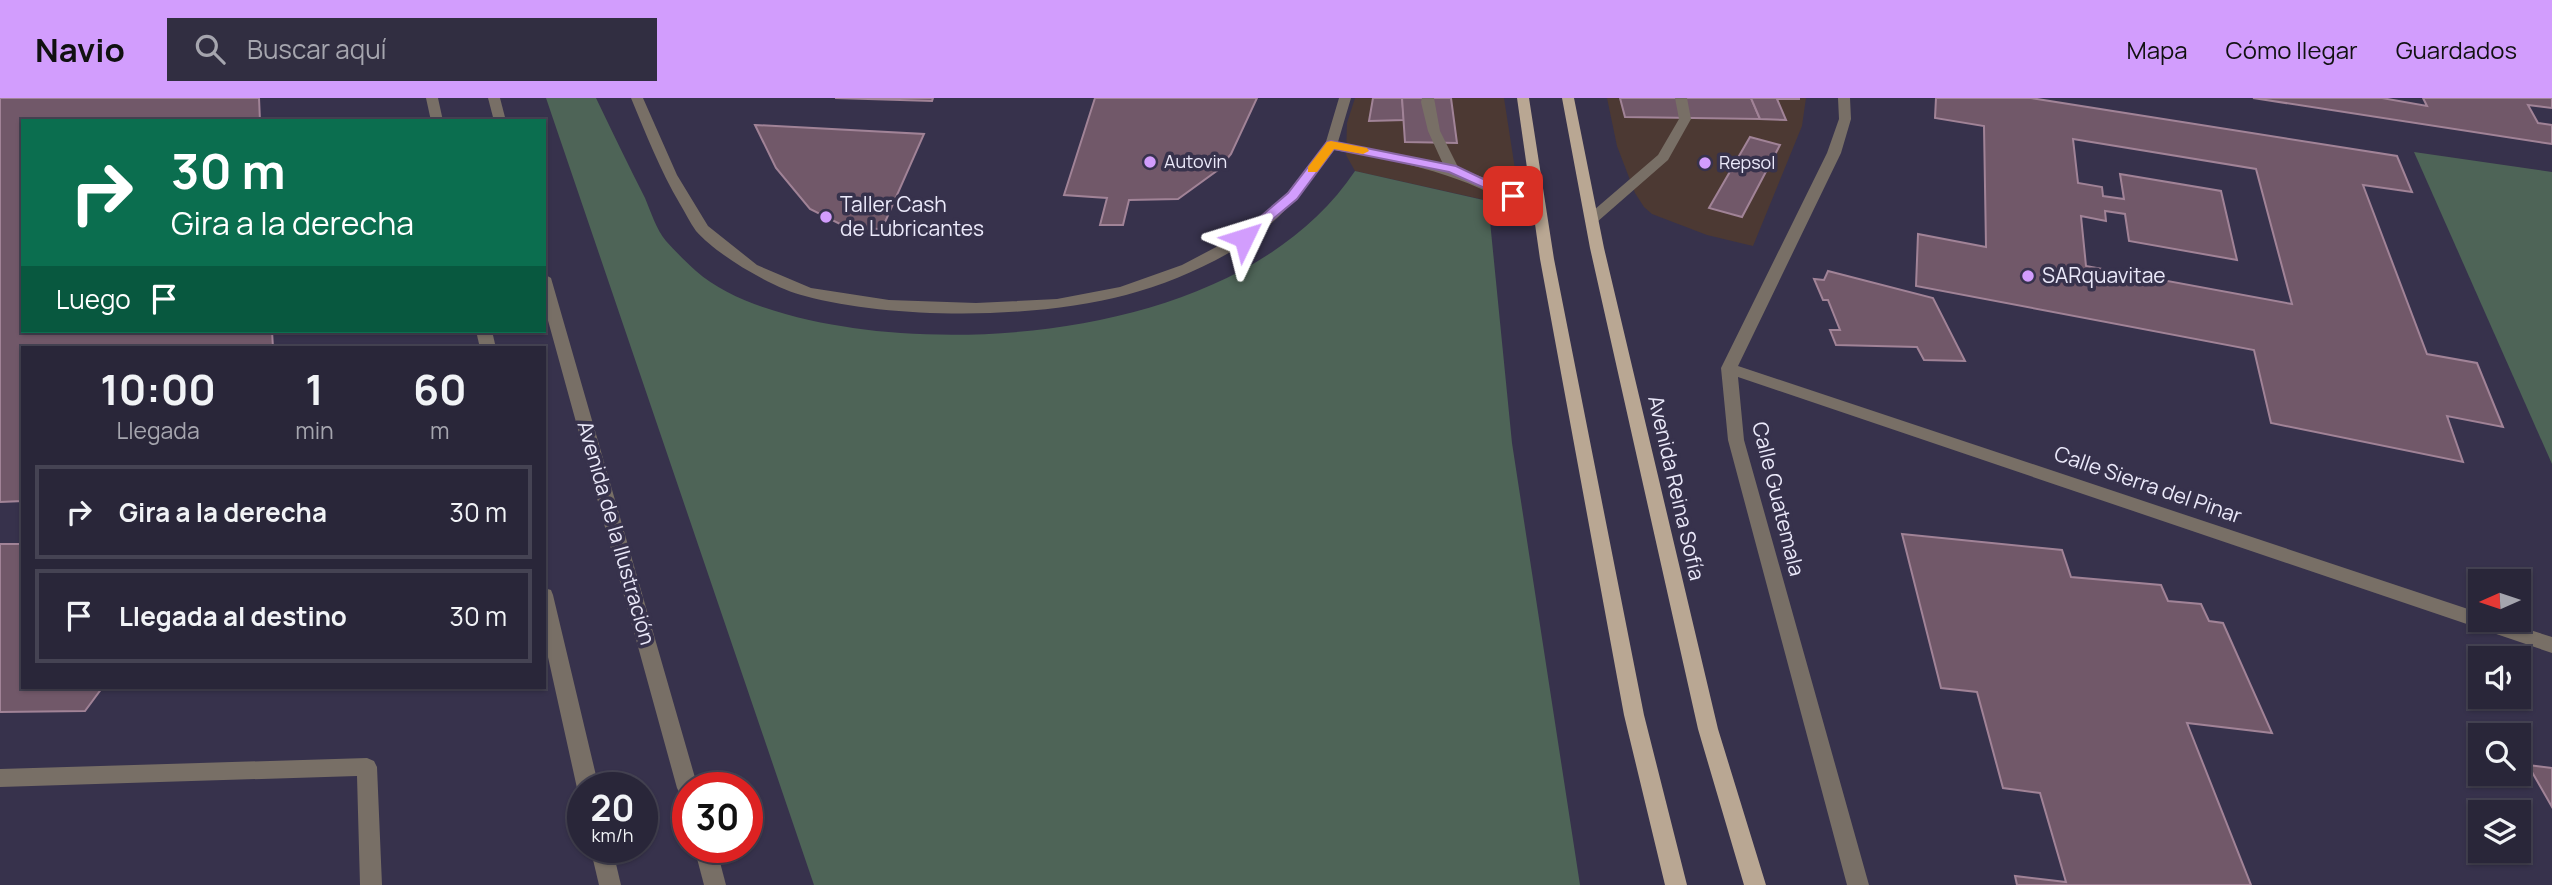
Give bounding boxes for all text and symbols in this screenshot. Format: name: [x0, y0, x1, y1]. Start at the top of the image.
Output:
search box: [167, 18, 657, 81]
text: Navio: [35, 27, 125, 72]
icon: search: [191, 30, 229, 68]
text: Buscar aquí: [247, 31, 387, 67]
text: Mapa: [2127, 33, 2188, 66]
text: Cómo llegar: [2226, 33, 2358, 66]
text: Guardados: [2396, 33, 2517, 66]
text: 30 m: [171, 137, 286, 204]
icon: right: [56, 147, 147, 238]
place label: Autovin: [1164, 149, 1227, 173]
place label: Repsol: [1719, 150, 1775, 174]
marker: Autovin: [1142, 154, 1158, 170]
marker: Repsol: [1697, 155, 1713, 171]
pin: [1483, 166, 1543, 226]
icon: arrive: [1494, 177, 1532, 215]
place label: Taller Cash de Lubricantes: [840, 190, 984, 242]
text: Gira a la derecha: [171, 201, 414, 245]
position arrow: [1207, 201, 1281, 275]
marker: Taller Cash de Lubricantes: [818, 209, 834, 225]
place label: SARquavitae: [2042, 261, 2166, 289]
marker: SARquavitae: [2020, 268, 2036, 284]
icon: arrive: [145, 280, 183, 318]
text: Luego: [56, 281, 131, 317]
text: 10:00: [100, 360, 216, 418]
text: 1: [305, 360, 324, 418]
text: 60: [413, 360, 467, 418]
street label: Avenida Reina Sofía: [1642, 393, 1712, 583]
text: Llegada: [116, 414, 200, 446]
text: min: [295, 414, 334, 446]
text: m: [430, 414, 450, 446]
street label: Avenida de la Ilustración: [572, 418, 662, 648]
street label: Calle Guatemala: [1746, 419, 1812, 579]
street label: Calle Sierra del Pinar: [2051, 439, 2246, 529]
icon: right: [60, 493, 98, 531]
text: Gira a la derecha: [119, 494, 327, 530]
text: 30 m: [450, 494, 507, 530]
north arrow: [2468, 569, 2530, 632]
map controls: [2468, 569, 2531, 863]
icon: arrive: [60, 597, 98, 635]
text: Llegada al destino: [119, 598, 347, 634]
text: 30 m: [450, 598, 507, 634]
button: sound: [2468, 646, 2531, 709]
button: search: [2468, 723, 2531, 786]
speed limit sign: 30: [672, 772, 763, 863]
text: 20: [591, 784, 634, 832]
button: layers: [2468, 800, 2531, 863]
text: km/h: [592, 823, 633, 847]

